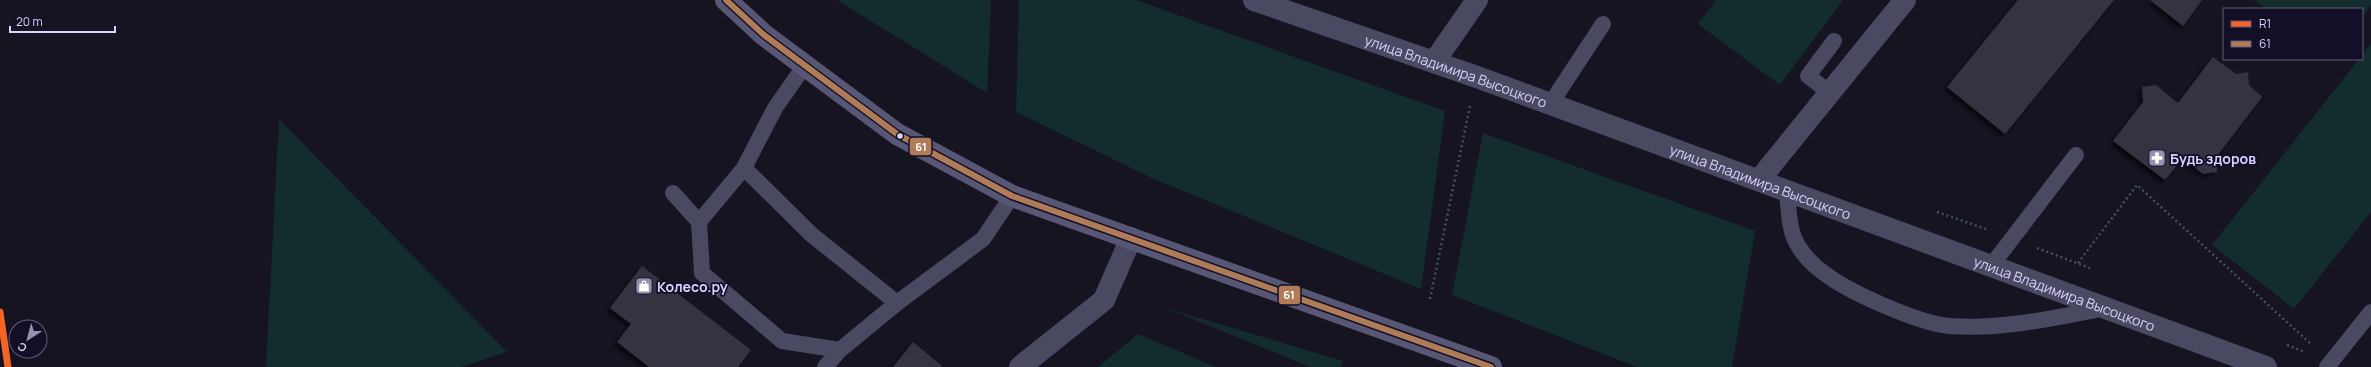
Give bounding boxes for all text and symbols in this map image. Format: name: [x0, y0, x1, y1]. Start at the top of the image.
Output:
scale bar: [10, 8, 115, 34]
legend: [2223, 8, 2363, 60]
text: 20 m: [16, 13, 43, 30]
text: R1: [2259, 15, 2271, 32]
street label: улица Владимира Высоцкого: [1362, 30, 1550, 111]
text: 61: [2259, 35, 2271, 52]
unlabelled marker: [895, 131, 905, 141]
line badge: 61: [909, 137, 932, 156]
text: 61: [915, 139, 927, 154]
street label: улица Владимира Высоцкого: [1667, 139, 1854, 223]
pharmacy icon: Будь здоров: [2147, 148, 2167, 168]
place label: Будь здоров: [2170, 149, 2256, 168]
street label: улица Владимира Высоцкого: [1971, 251, 2158, 335]
shop icon: Колесо.ру: [634, 276, 654, 296]
place label: Колесо.ру: [657, 277, 728, 296]
line badge: 61: [1278, 285, 1301, 305]
text: 61: [1283, 287, 1295, 302]
north arrow: [8, 319, 48, 359]
text: С: [14, 339, 30, 356]

